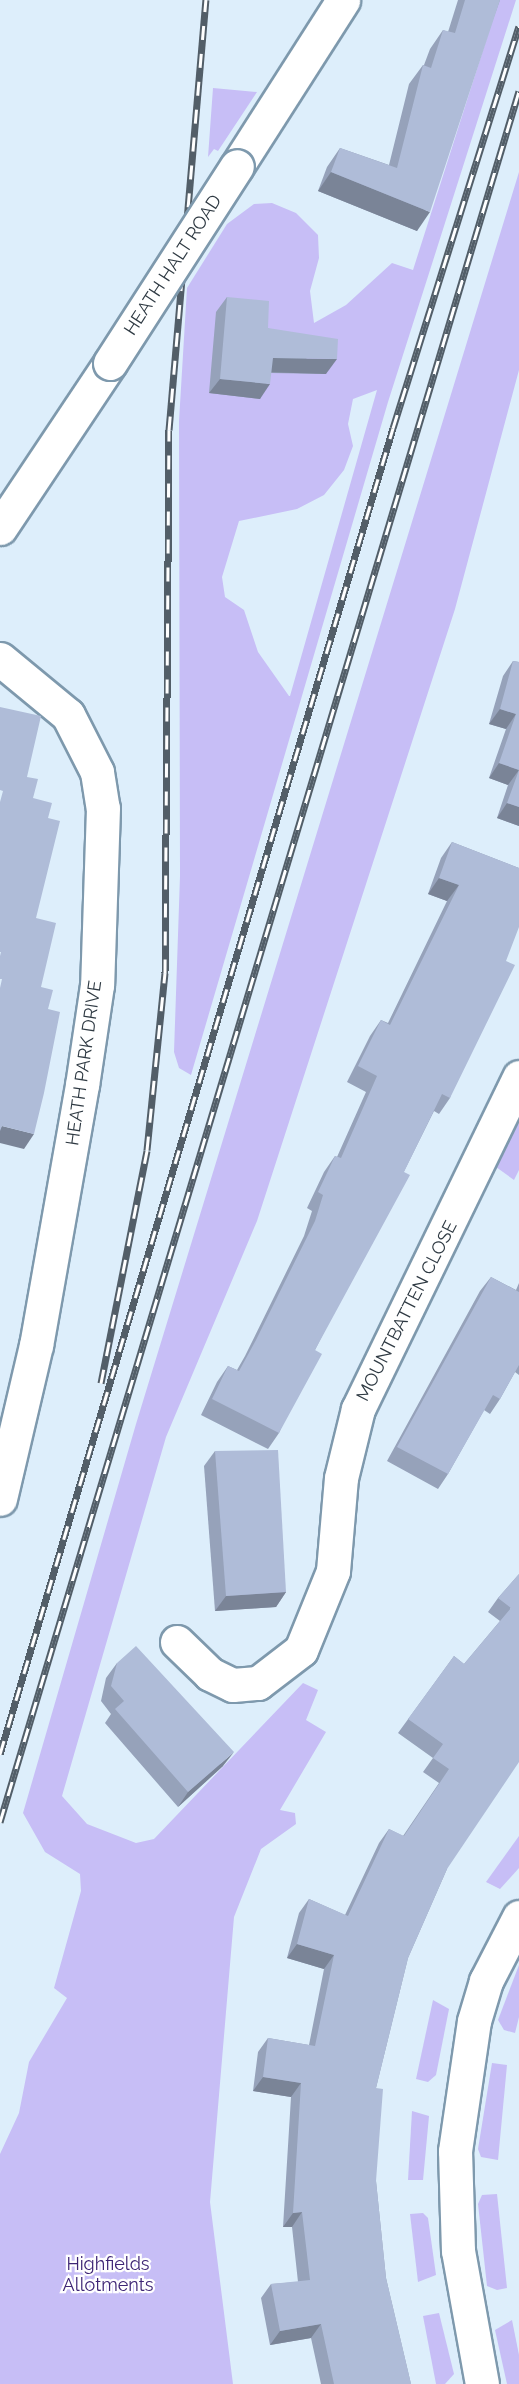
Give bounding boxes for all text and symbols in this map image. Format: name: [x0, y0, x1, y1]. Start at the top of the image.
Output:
street label: HEATH HALT ROAD: [119, 191, 227, 339]
street label: HEATH PARK DRIVE: [62, 979, 106, 1147]
street label: MOUNTBATTEN CLOSE: [352, 1217, 462, 1405]
park label: Highfields Allotments: [63, 2254, 153, 2296]

